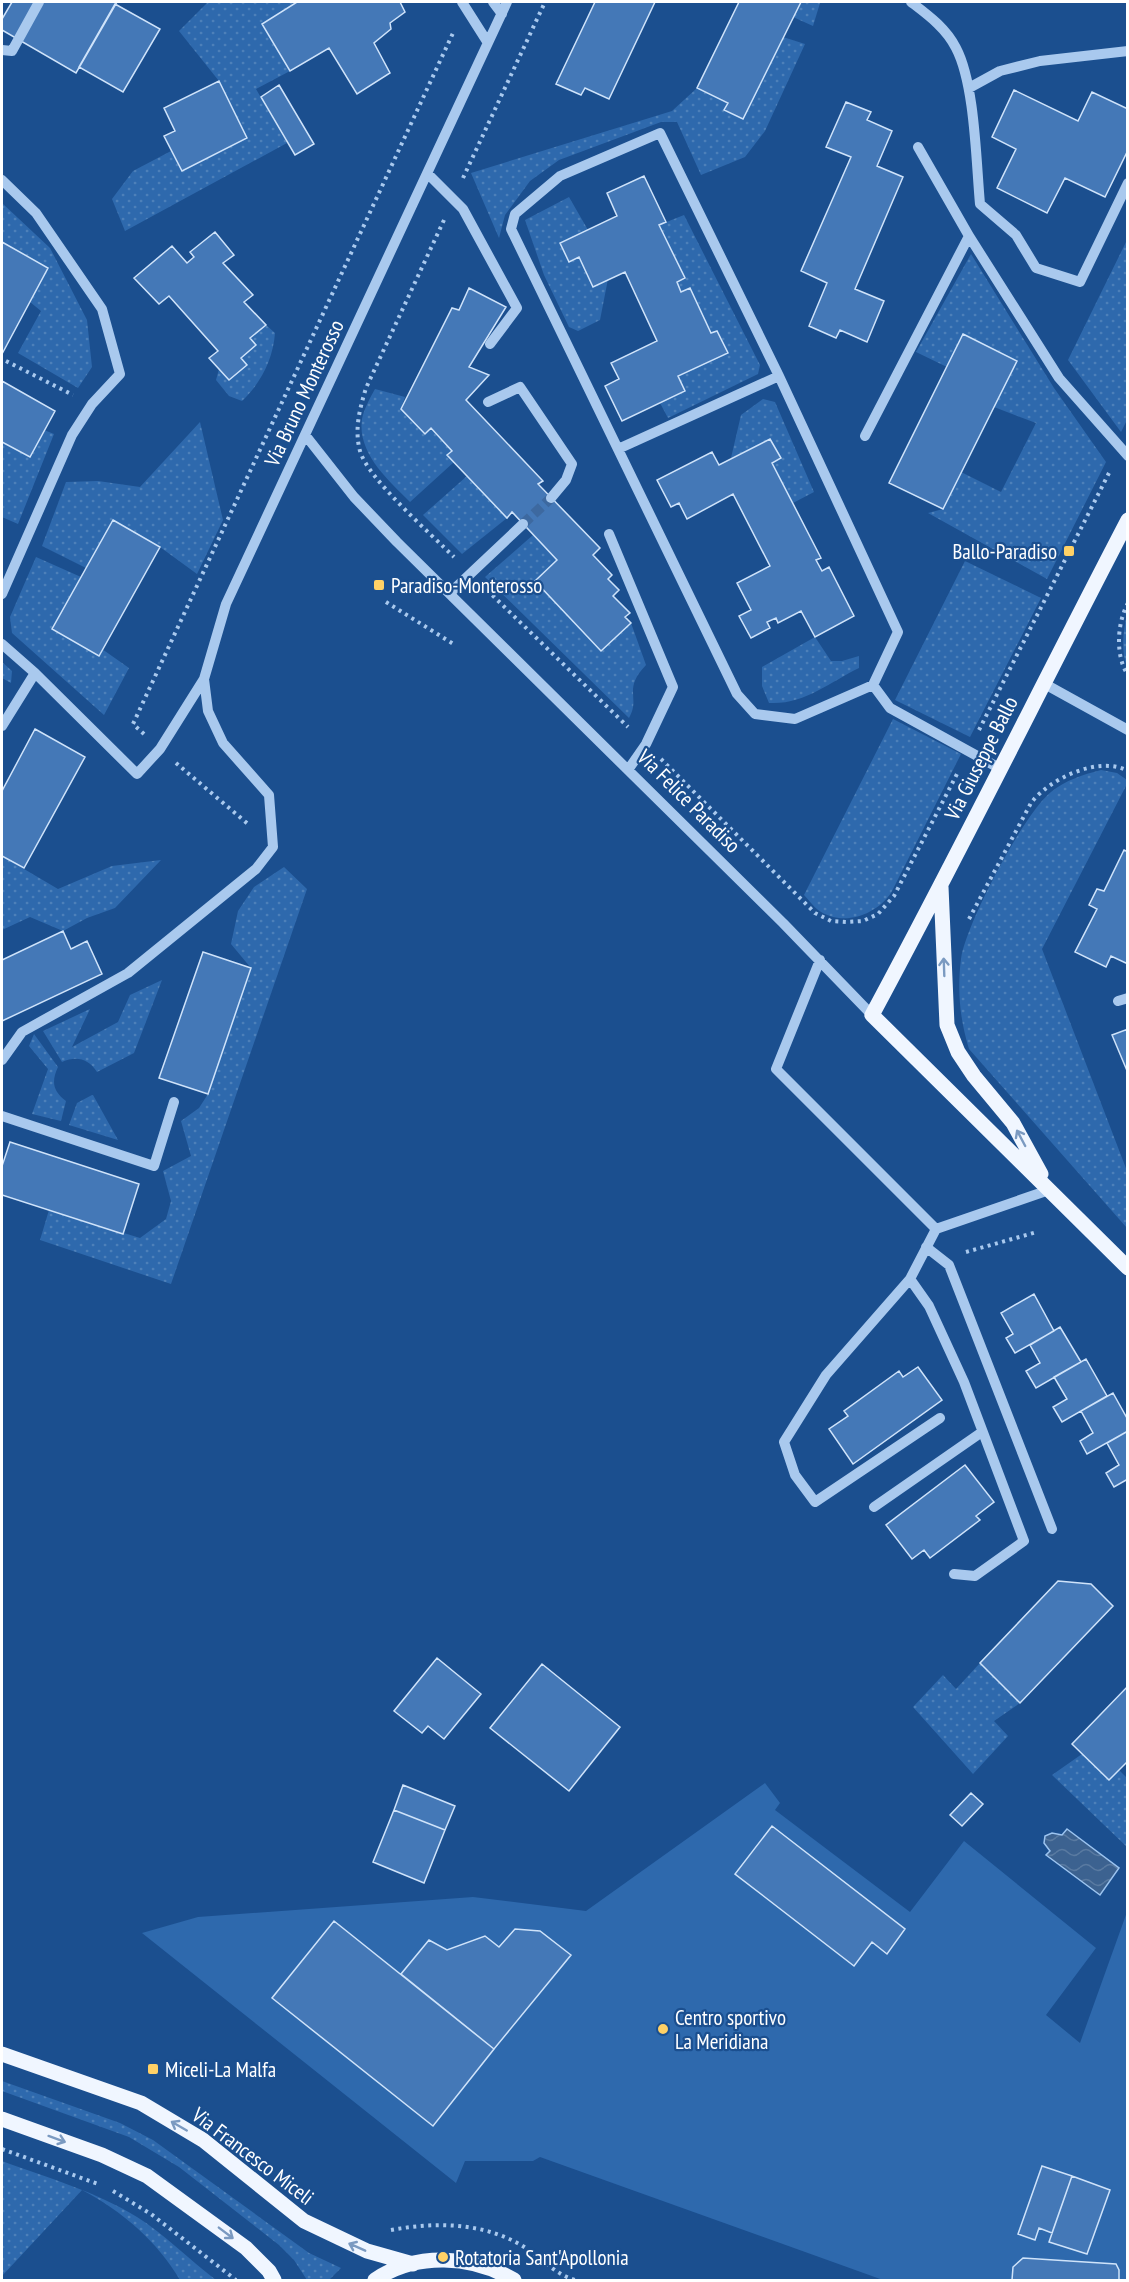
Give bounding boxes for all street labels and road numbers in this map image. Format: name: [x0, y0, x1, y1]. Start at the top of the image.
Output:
street label: Via Bruno Monterosso: [258, 315, 350, 472]
street label: Via Giuseppe Ballo: [938, 692, 1024, 825]
street label: Via Felice Paradiso: [631, 743, 746, 858]
street label: Via Francesco Miceli: [186, 2101, 319, 2211]

